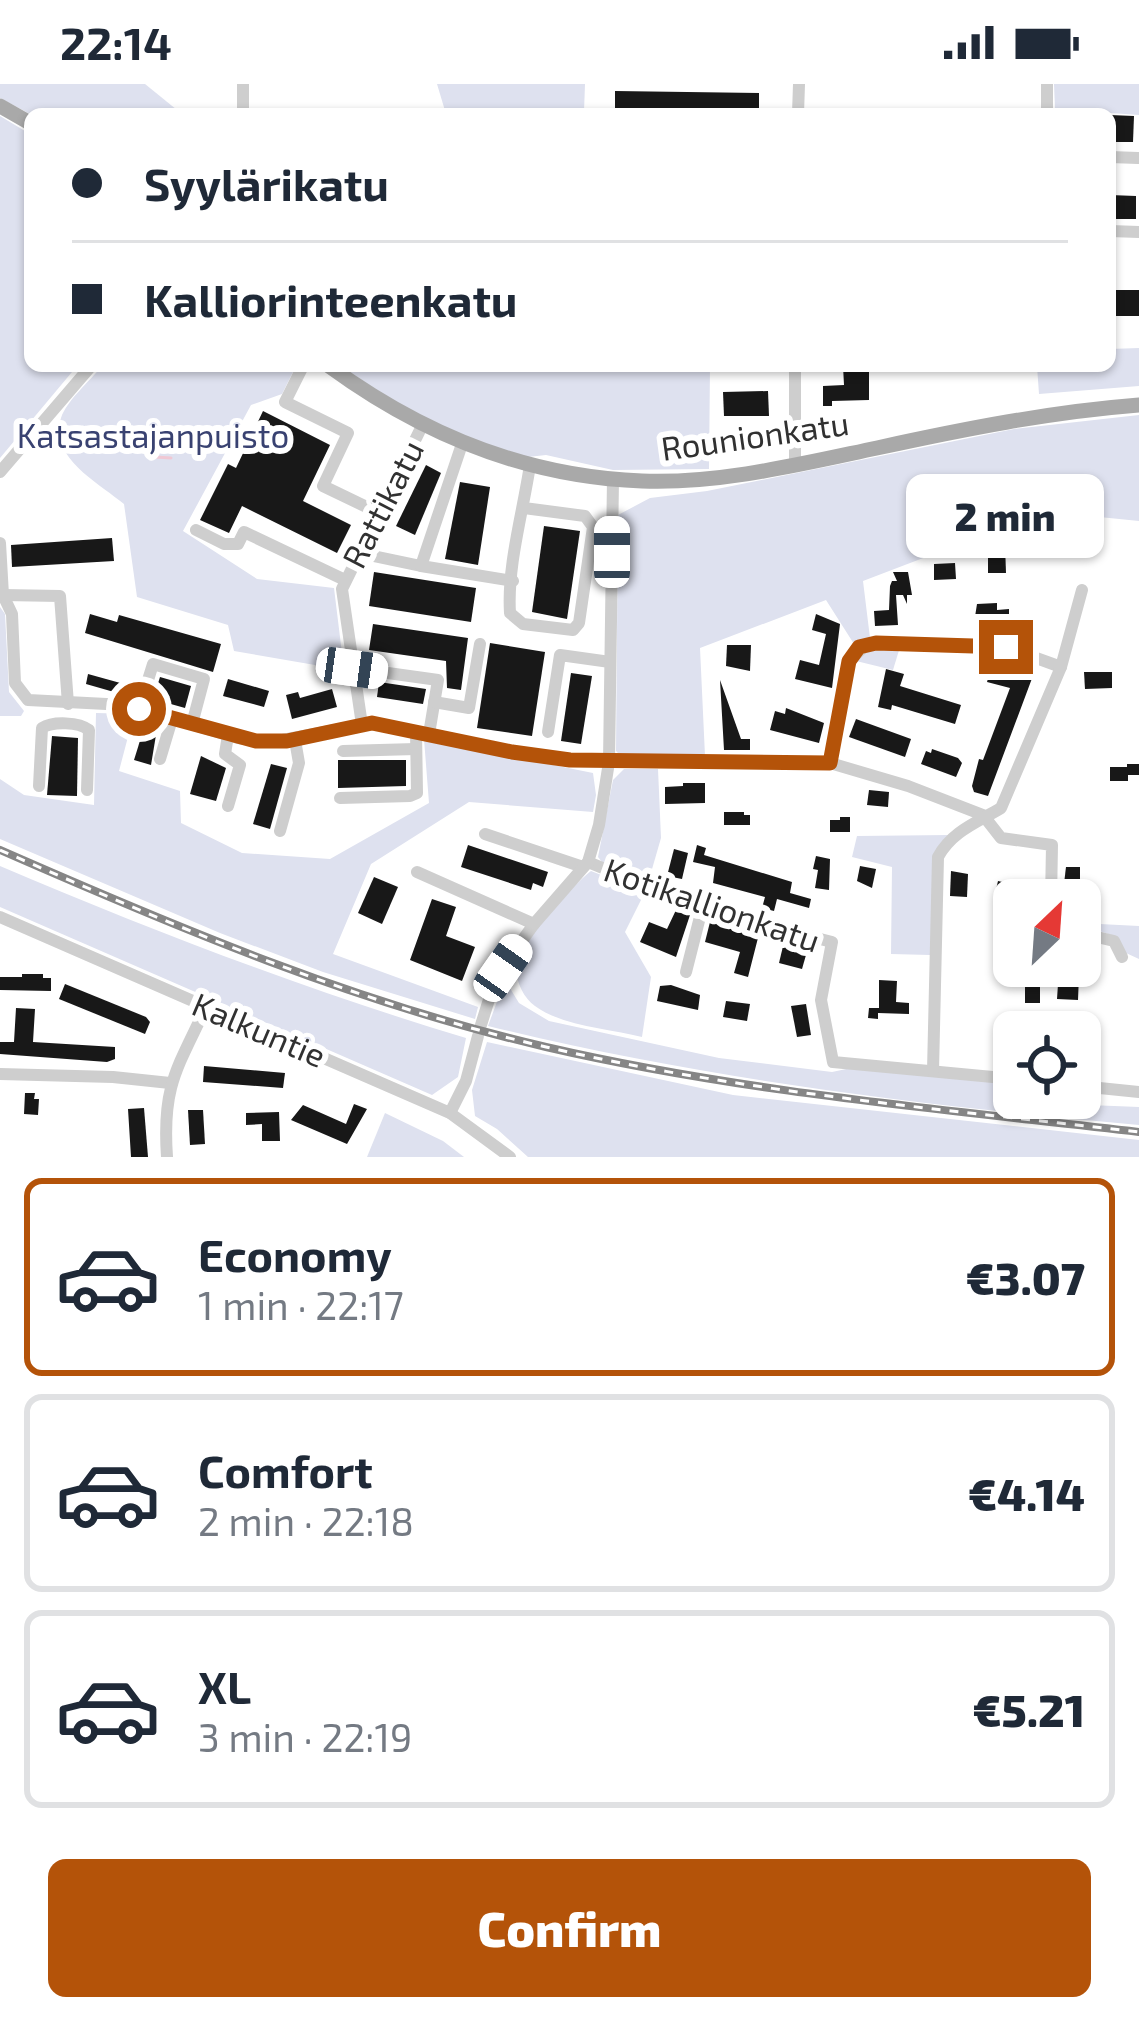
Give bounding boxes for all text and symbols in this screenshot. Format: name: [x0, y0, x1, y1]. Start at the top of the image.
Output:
text: 22:14: [60, 15, 172, 69]
text: Syylärikatu: [144, 156, 389, 210]
text: Kalliorinteenkatu: [144, 272, 518, 326]
street label: Rounionkatu: [658, 402, 851, 468]
park label: Katsastajanpuisto: [17, 415, 289, 455]
street label: Rattikatu: [333, 433, 431, 574]
callout: 2 min: [907, 473, 1105, 557]
text: 2 min: [954, 492, 1056, 539]
car: [594, 516, 630, 588]
route end: [979, 620, 1033, 674]
car: [314, 645, 390, 691]
route start: [112, 682, 166, 736]
street label: Kotikallionkatu: [599, 848, 825, 960]
north arrow: [993, 879, 1101, 987]
map controls: [993, 879, 1101, 1119]
car: [468, 928, 538, 1008]
street label: Kalkuntie: [187, 983, 332, 1075]
button: locate: [993, 1011, 1101, 1119]
icon: car: [54, 1223, 162, 1331]
text: Economy: [198, 1227, 392, 1281]
text: €3.07: [966, 1250, 1085, 1304]
text: 1 min · 22:17: [198, 1281, 404, 1328]
icon: car: [54, 1439, 162, 1547]
text: Comfort: [198, 1443, 373, 1497]
text: €4.14: [968, 1466, 1085, 1520]
text: 2 min · 22:18: [198, 1497, 414, 1544]
icon: car: [54, 1655, 162, 1763]
text: XL: [198, 1659, 251, 1713]
text: €5.21: [973, 1682, 1085, 1736]
text: 3 min · 22:19: [198, 1713, 412, 1760]
button: Confirm: [48, 1859, 1091, 1997]

